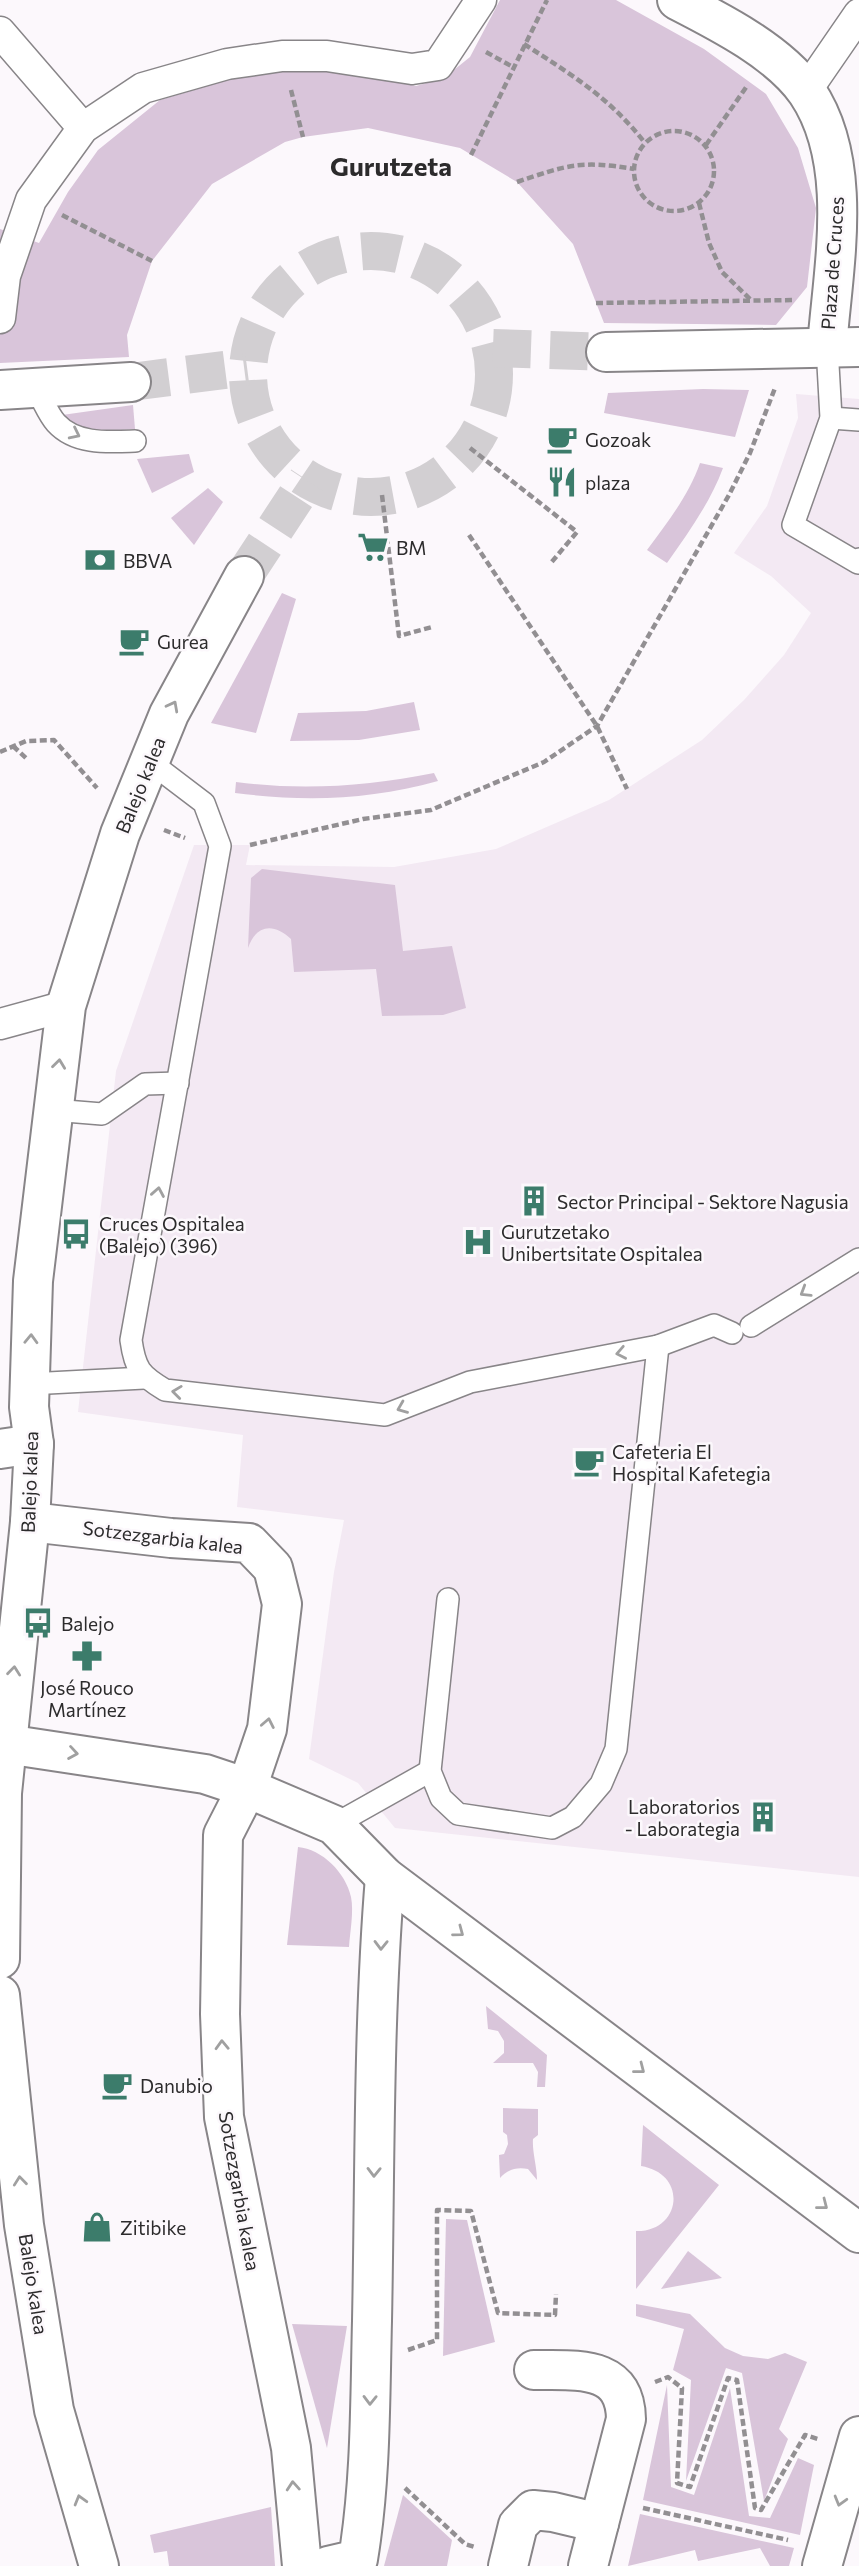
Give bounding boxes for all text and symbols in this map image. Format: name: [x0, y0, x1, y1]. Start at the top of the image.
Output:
district label: Gurutzeta: [330, 150, 452, 181]
street label: Plaza de Cruces: [816, 196, 848, 330]
cafe icon: Gozoak: [545, 422, 579, 456]
one-way arrow: [68, 426, 81, 439]
place label: Gozoak: [585, 428, 651, 451]
restaurant icon: plaza: [545, 465, 579, 499]
place label: plaza: [585, 471, 630, 494]
supermarket icon: BM: [356, 530, 390, 564]
place label: BM: [396, 536, 426, 559]
bank icon: BBVA: [83, 543, 117, 577]
place label: BBVA: [123, 549, 172, 572]
cafe icon: Gurea: [117, 624, 151, 658]
place label: Gurea: [157, 630, 209, 653]
one-way arrow: [165, 701, 179, 714]
street label: Balejo kalea: [110, 733, 170, 837]
one-way arrow: [51, 1058, 66, 1070]
building icon: Sector Principal - Sektore Nagusia: [517, 1184, 551, 1218]
one-way arrow: [149, 1186, 164, 1198]
place label: Sector Principal - Sektore Nagusia: [557, 1190, 849, 1213]
place label: Cruces Ospitalea (Balejo) (396): [99, 1212, 245, 1257]
bus stop icon: Cruces Ospitalea (Balejo) (396): [59, 1217, 93, 1251]
place label: Gurutzetako Unibertsitate Ospitalea: [501, 1220, 703, 1265]
hospital icon: Gurutzetako Unibertsitate Ospitalea: [461, 1225, 495, 1259]
one-way arrow: [799, 1283, 812, 1296]
one-way arrow: [24, 1333, 39, 1344]
one-way arrow: [615, 1344, 627, 1359]
one-way arrow: [171, 1384, 182, 1399]
one-way arrow: [396, 1400, 408, 1414]
street label: Balejo kalea: [16, 1431, 42, 1533]
place label: Cafeteria El Hospital Kafetegia: [612, 1440, 771, 1485]
cafe icon: Cafeteria El Hospital Kafetegia: [572, 1445, 606, 1479]
street label: Sotzezgarbia kalea: [81, 1516, 245, 1558]
bus stop icon: Balejo: [21, 1606, 55, 1640]
place label: Balejo: [61, 1612, 114, 1635]
pharmacy icon: José Rouco Martínez: [70, 1639, 104, 1673]
one-way arrow: [6, 1665, 21, 1676]
place label: José Rouco Martínez: [40, 1676, 134, 1721]
one-way arrow: [259, 1717, 274, 1729]
one-way arrow: [68, 1746, 79, 1761]
place label: Laboratorios - Laborategia: [625, 1795, 740, 1840]
building icon: Laboratorios - Laborategia: [746, 1800, 780, 1834]
one-way arrow: [451, 1924, 464, 1936]
one-way arrow: [373, 1939, 388, 1950]
one-way arrow: [214, 2039, 229, 2050]
one-way arrow: [633, 2061, 645, 2074]
cafe icon: Danubio: [100, 2068, 134, 2102]
place label: Danubio: [140, 2074, 213, 2097]
street label: Sotzezgarbia kalea: [215, 2110, 265, 2272]
one-way arrow: [366, 2167, 382, 2178]
one-way arrow: [12, 2175, 27, 2187]
one-way arrow: [815, 2197, 827, 2210]
shop icon: Zitibike: [80, 2210, 114, 2244]
place label: Zitibike: [120, 2216, 186, 2239]
street label: Balejo kalea: [15, 2232, 53, 2336]
one-way arrow: [362, 2395, 378, 2405]
one-way arrow: [286, 2480, 301, 2491]
one-way arrow: [74, 2495, 88, 2507]
one-way arrow: [834, 2495, 848, 2507]

